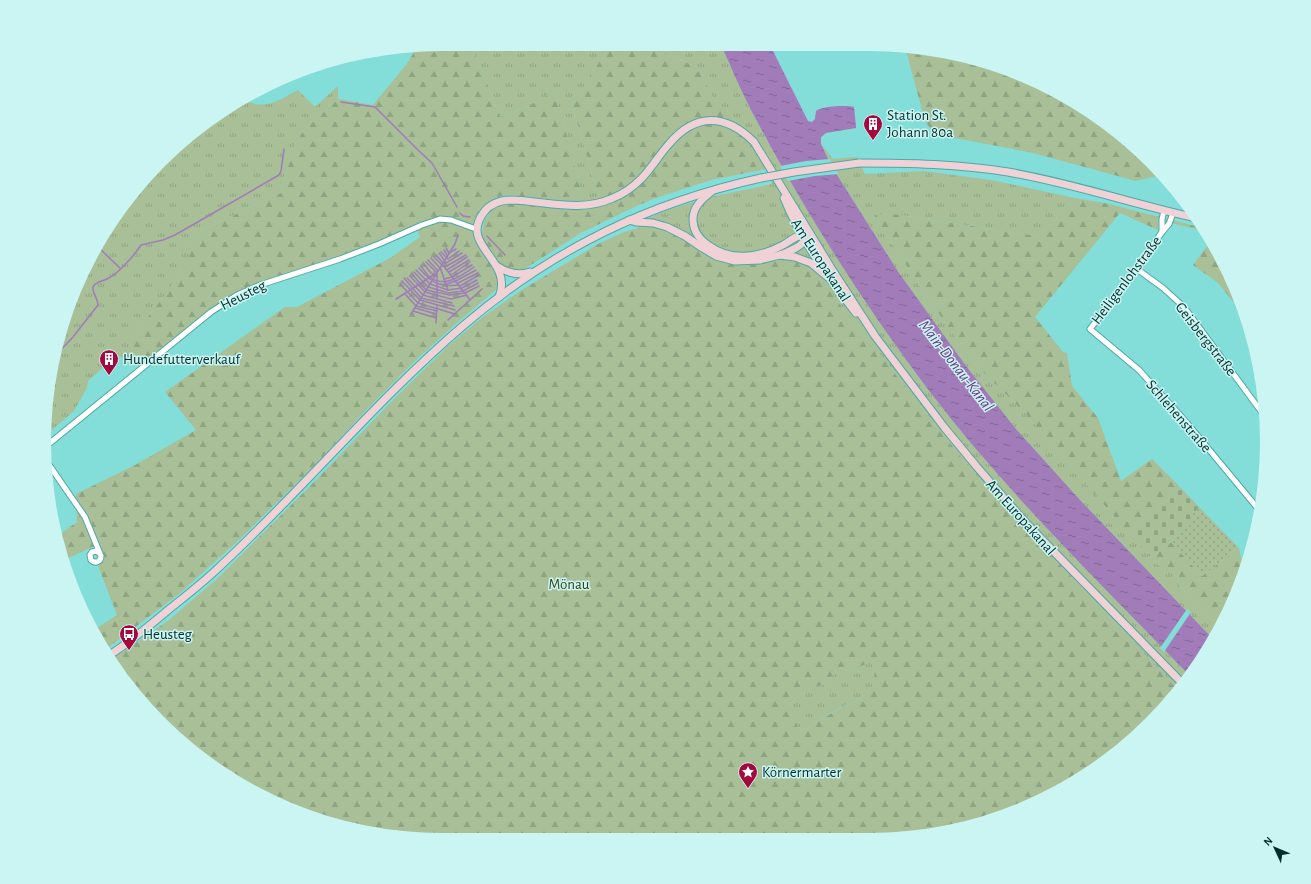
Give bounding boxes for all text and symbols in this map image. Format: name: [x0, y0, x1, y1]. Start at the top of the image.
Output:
place label: Station St. Johann 80a: [887, 108, 953, 140]
building icon: Station St. Johann 80a: [862, 113, 884, 141]
street label: Am Europakanal: [788, 216, 853, 305]
street label: Heiligenlohstraße: [1089, 233, 1164, 327]
street label: Heusteg: [218, 277, 269, 313]
street label: Geisbergstraße: [1172, 300, 1239, 379]
water label: Main-Donau-Kanal: [916, 317, 997, 414]
building icon: Hundefutterverkauf: [98, 348, 120, 376]
place label: Hundefutterverkauf: [123, 352, 241, 367]
street label: Schlehenstraße: [1143, 377, 1214, 456]
street label: Am Europakanal: [983, 477, 1058, 558]
park label: Mönau: [548, 577, 590, 592]
bus stop icon: Heusteg: [118, 623, 140, 651]
place label: Heusteg: [143, 627, 192, 642]
place icon: Körnermarter: [737, 761, 759, 789]
place label: Körnermarter: [762, 765, 842, 780]
north arrow: [1255, 828, 1295, 868]
text: N: [1262, 835, 1275, 848]

